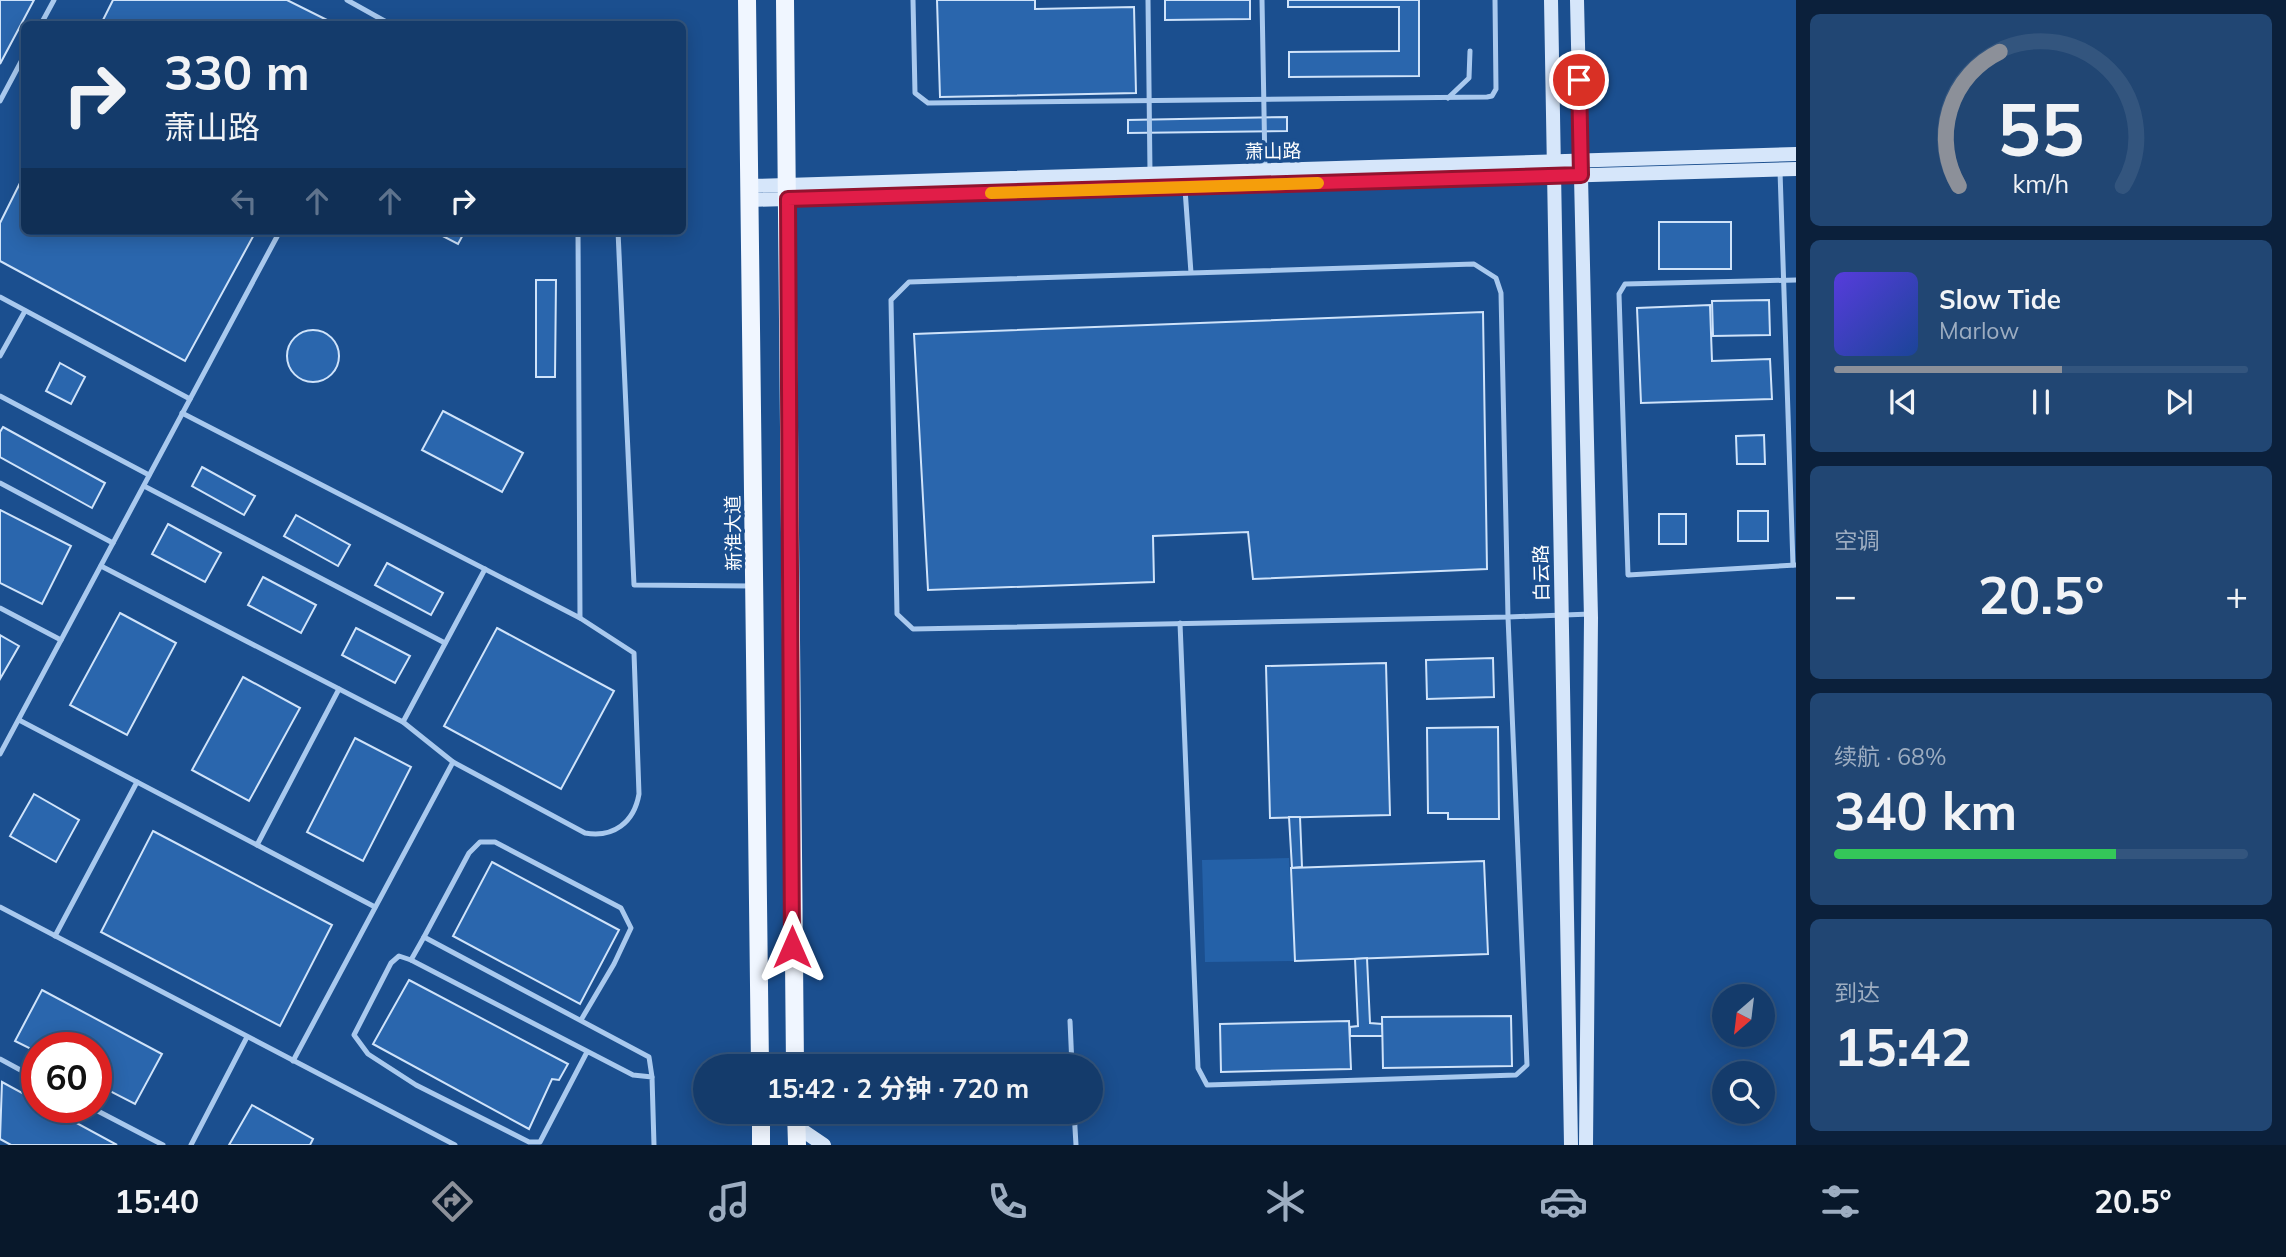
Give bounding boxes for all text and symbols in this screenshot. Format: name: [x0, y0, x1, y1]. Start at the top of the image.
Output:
text: 330 m: [164, 41, 310, 102]
icon: right: [49, 49, 140, 140]
pin: [1549, 50, 1609, 110]
icon: arrive: [1560, 61, 1598, 99]
text: 55: [1997, 83, 2085, 174]
text: 萧山路: [164, 107, 260, 147]
street label: 萧山路: [1244, 139, 1302, 163]
text: km/h: [2013, 168, 2069, 199]
icon: left: [225, 182, 263, 220]
icon: ahead: [298, 182, 336, 220]
icon: ahead: [371, 182, 409, 220]
icon: right: [444, 182, 482, 220]
text: Slow Tide: [1939, 283, 2061, 316]
text: Marlow: [1939, 316, 2019, 345]
icon: previous: [1884, 383, 1922, 421]
icon: pause: [2022, 383, 2060, 421]
icon: next: [2160, 383, 2198, 421]
street label: 新淮大道: [720, 495, 746, 571]
text: 空调: [1834, 526, 1880, 555]
street label: 白云路: [1529, 544, 1553, 602]
text: 20.5°: [1978, 562, 2104, 627]
text: −: [1834, 571, 1857, 619]
text: +: [2225, 571, 2248, 619]
text: 续航 · 68%: [1834, 742, 1946, 771]
text: 340 km: [1834, 778, 2017, 843]
position arrow: [755, 910, 829, 984]
text: 到达: [1834, 978, 1880, 1007]
north arrow: [1712, 984, 1774, 1046]
map controls: [1712, 984, 1775, 1124]
text: 15:42: [1834, 1014, 1972, 1079]
speed limit sign: 60: [21, 1032, 112, 1123]
button: search: [1712, 1061, 1775, 1124]
text: 15:42 · 2 分钟 · 720 m: [767, 1072, 1029, 1105]
icon: directions: [428, 1177, 477, 1226]
icon: music: [705, 1177, 754, 1226]
icon: phone: [983, 1177, 1032, 1226]
icon: climate: [1261, 1177, 1310, 1226]
icon: car: [1539, 1177, 1588, 1226]
icon: filters: [1816, 1177, 1865, 1226]
text: 15:40: [114, 1181, 199, 1221]
text: 20.5°: [2094, 1181, 2172, 1221]

